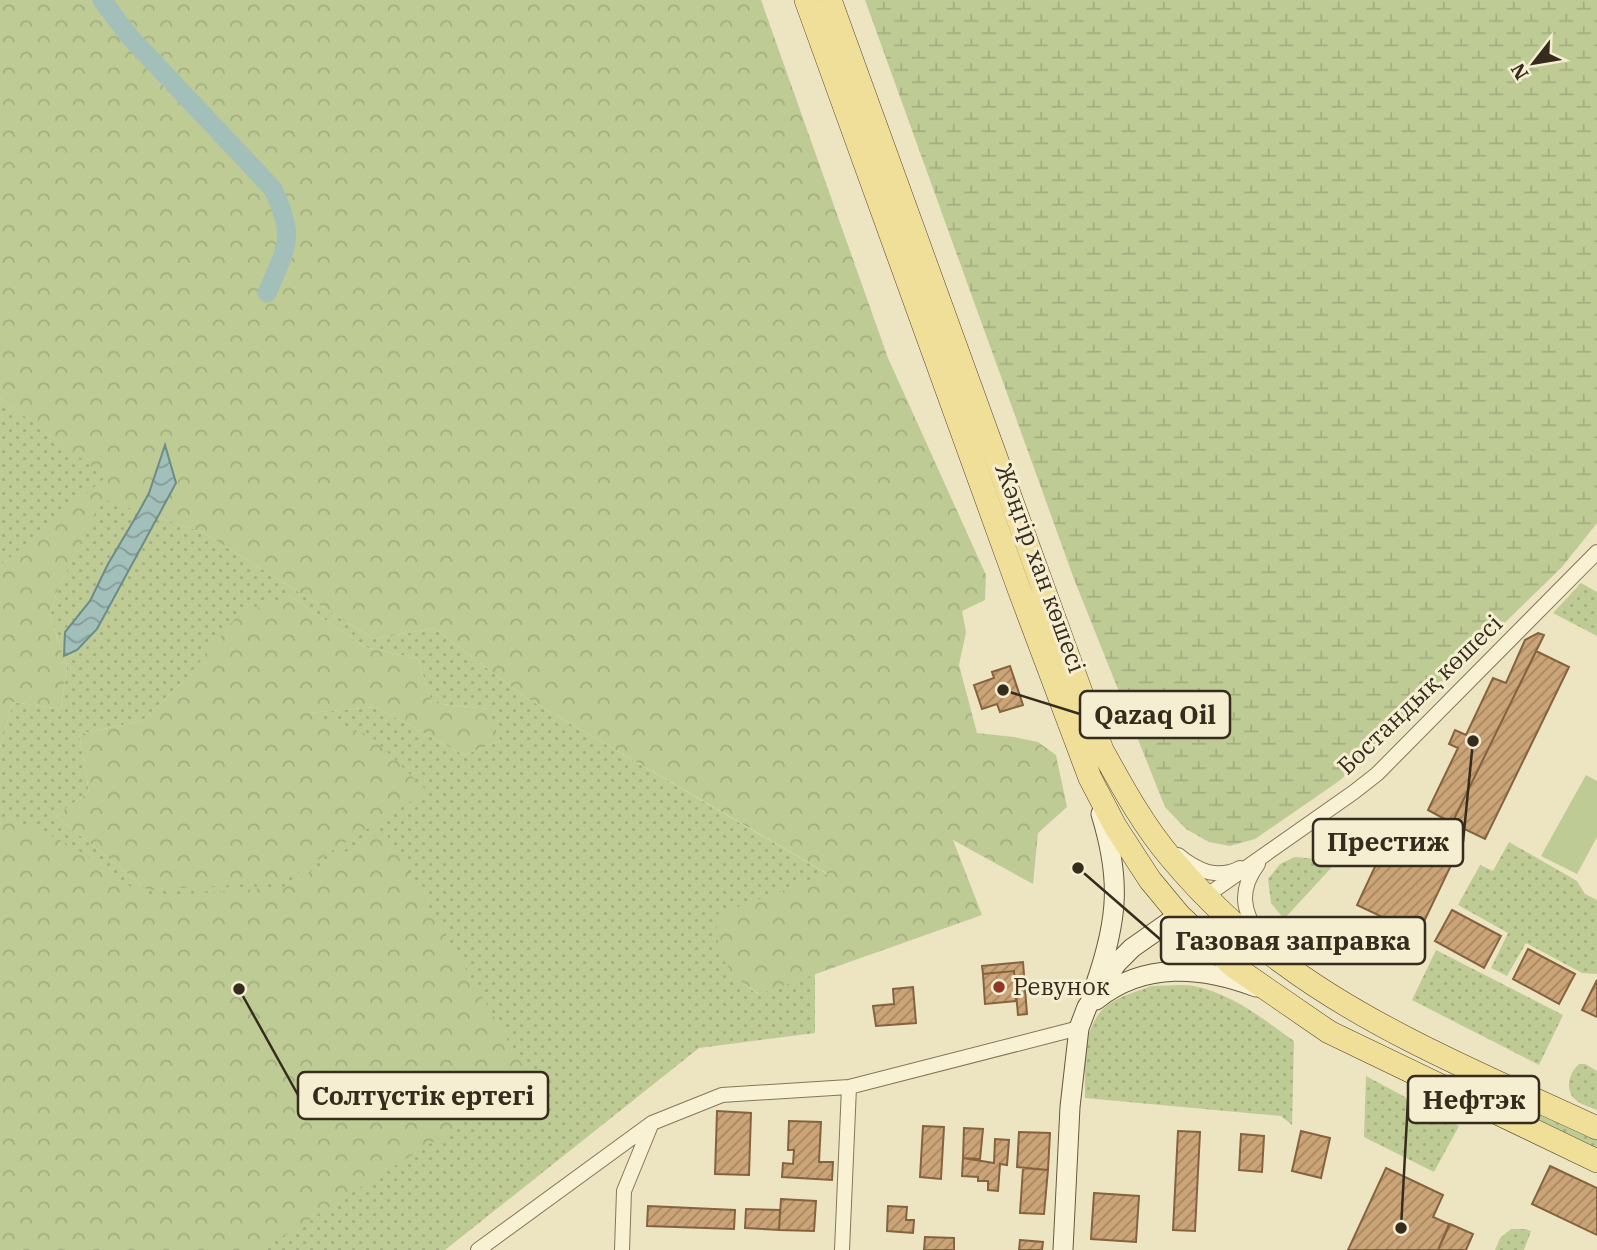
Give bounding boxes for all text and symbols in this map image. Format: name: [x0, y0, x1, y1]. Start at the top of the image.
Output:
north arrow: [1499, 28, 1569, 98]
text: N: [1505, 59, 1534, 84]
street label: Жәңгір хан көшесі: [988, 459, 1094, 677]
street label: Бостандық көшесі: [1330, 607, 1509, 781]
callout: Qazaq Oil: [1080, 691, 1230, 738]
text: Qazaq Oil: [1094, 697, 1216, 731]
callout: Престиж: [1313, 819, 1463, 866]
text: Престиж: [1327, 824, 1449, 858]
callout: Газовая заправка: [1161, 917, 1425, 964]
text: Газовая заправка: [1175, 923, 1411, 957]
place label: Ревунок: [1013, 970, 1110, 1002]
marker: Ревунок: [991, 979, 1007, 995]
callout: Солтүстік ертегі: [298, 1072, 548, 1119]
callout: Нефтэк: [1408, 1076, 1539, 1123]
text: Солтүстік ертегі: [312, 1078, 535, 1112]
text: Нефтэк: [1423, 1082, 1525, 1116]

